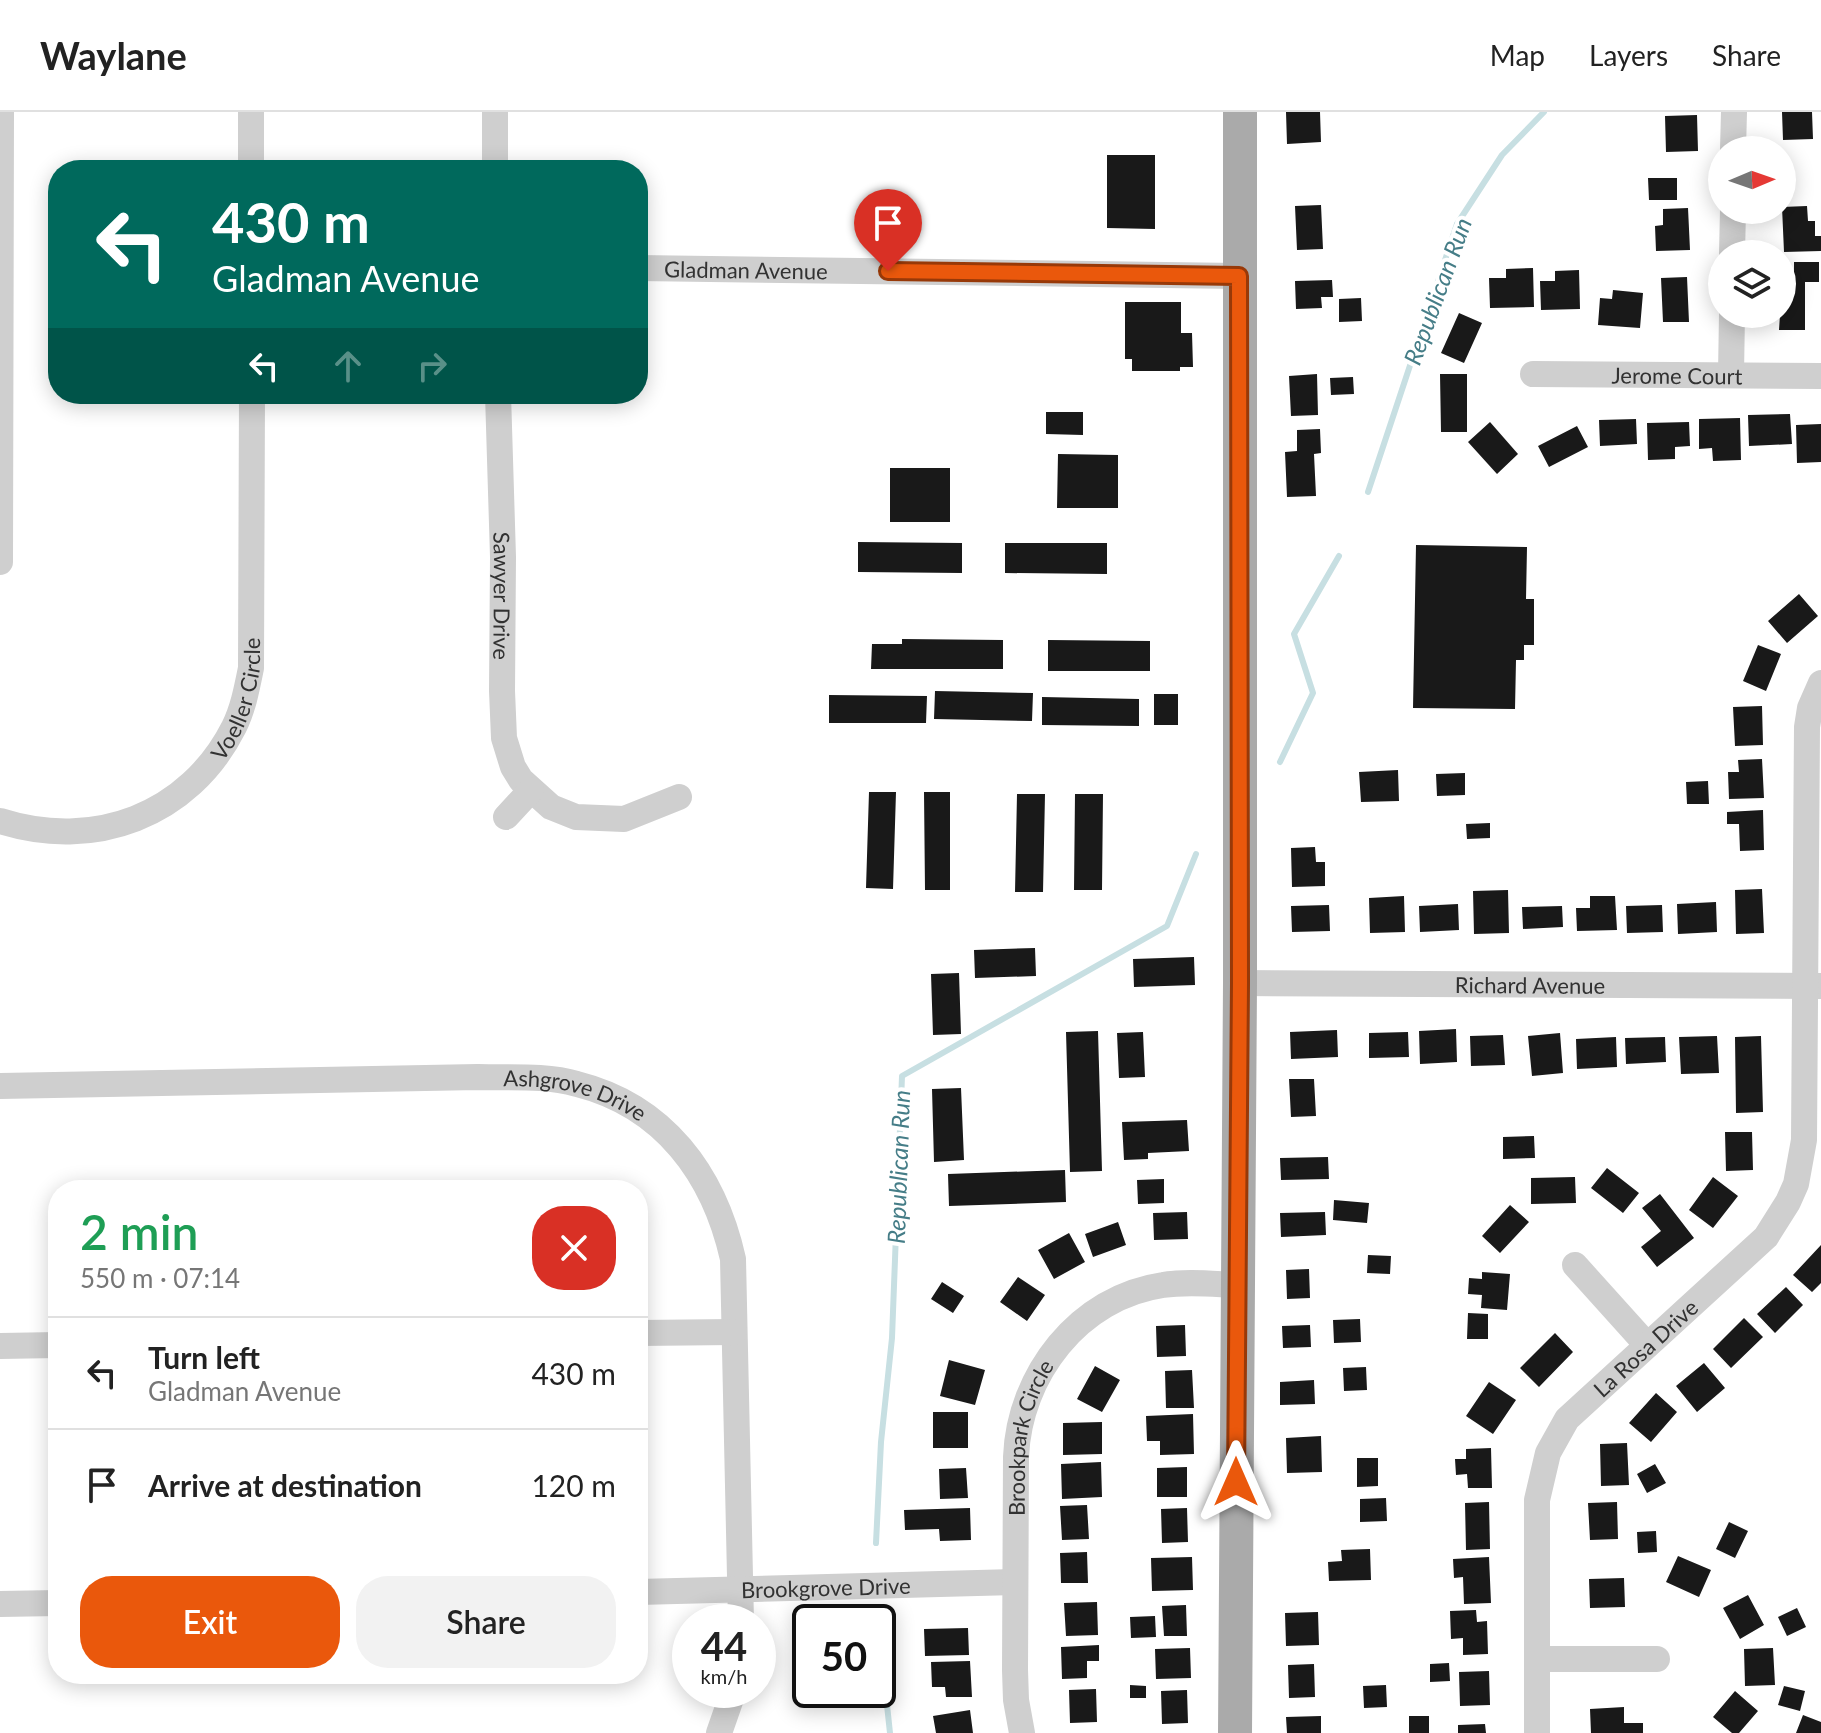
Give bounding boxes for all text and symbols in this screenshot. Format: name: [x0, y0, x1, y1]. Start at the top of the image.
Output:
text: Waylane: [40, 32, 187, 78]
text: Map: [1490, 38, 1545, 72]
text: Layers: [1589, 38, 1668, 72]
text: Share: [1712, 38, 1781, 72]
north arrow: [1708, 136, 1796, 224]
map controls: [1708, 136, 1796, 328]
text: 430 m: [212, 188, 370, 255]
pin: [854, 189, 922, 271]
icon: left: [80, 192, 184, 296]
icon: arrive: [866, 201, 910, 245]
water label: Republican Run: [1397, 214, 1477, 368]
button: layers: [1708, 240, 1796, 328]
street label: Gladman Avenue: [664, 255, 828, 284]
text: Gladman Avenue: [212, 256, 479, 300]
icon: left: [242, 344, 286, 388]
icon: ahead: [326, 344, 370, 388]
icon: right: [410, 344, 454, 388]
street label: Jerome Court: [1611, 361, 1743, 389]
street label: Sawyer Drive: [489, 531, 517, 660]
street label: Voeller Circle: [204, 637, 265, 765]
street label: Richard Avenue: [1455, 971, 1605, 998]
street label: Ashgrove Drive: [503, 1064, 652, 1126]
water label: Republican Run: [881, 1090, 915, 1244]
text: 2 min: [80, 1203, 198, 1260]
button: close: [532, 1206, 616, 1290]
text: 550 m · 07:14: [80, 1262, 240, 1294]
street label: La Rosa Drive: [1587, 1293, 1703, 1402]
text: Turn left: [148, 1339, 260, 1375]
icon: left: [80, 1351, 124, 1395]
street label: Brookpark Circle: [1002, 1354, 1058, 1516]
text: 430 m: [531, 1355, 616, 1391]
text: Gladman Avenue: [148, 1375, 341, 1407]
position arrow: [1194, 1440, 1278, 1524]
icon: arrive: [80, 1463, 124, 1507]
text: Arrive at destination: [148, 1467, 422, 1503]
text: 120 m: [531, 1467, 616, 1503]
street label: Brookgrove Drive: [741, 1571, 911, 1603]
button: Exit: [80, 1576, 340, 1668]
button: Share: [356, 1576, 616, 1668]
speed limit sign: 50: [792, 1604, 896, 1708]
text: 44: [701, 1622, 747, 1670]
text: km/h: [701, 1664, 747, 1688]

